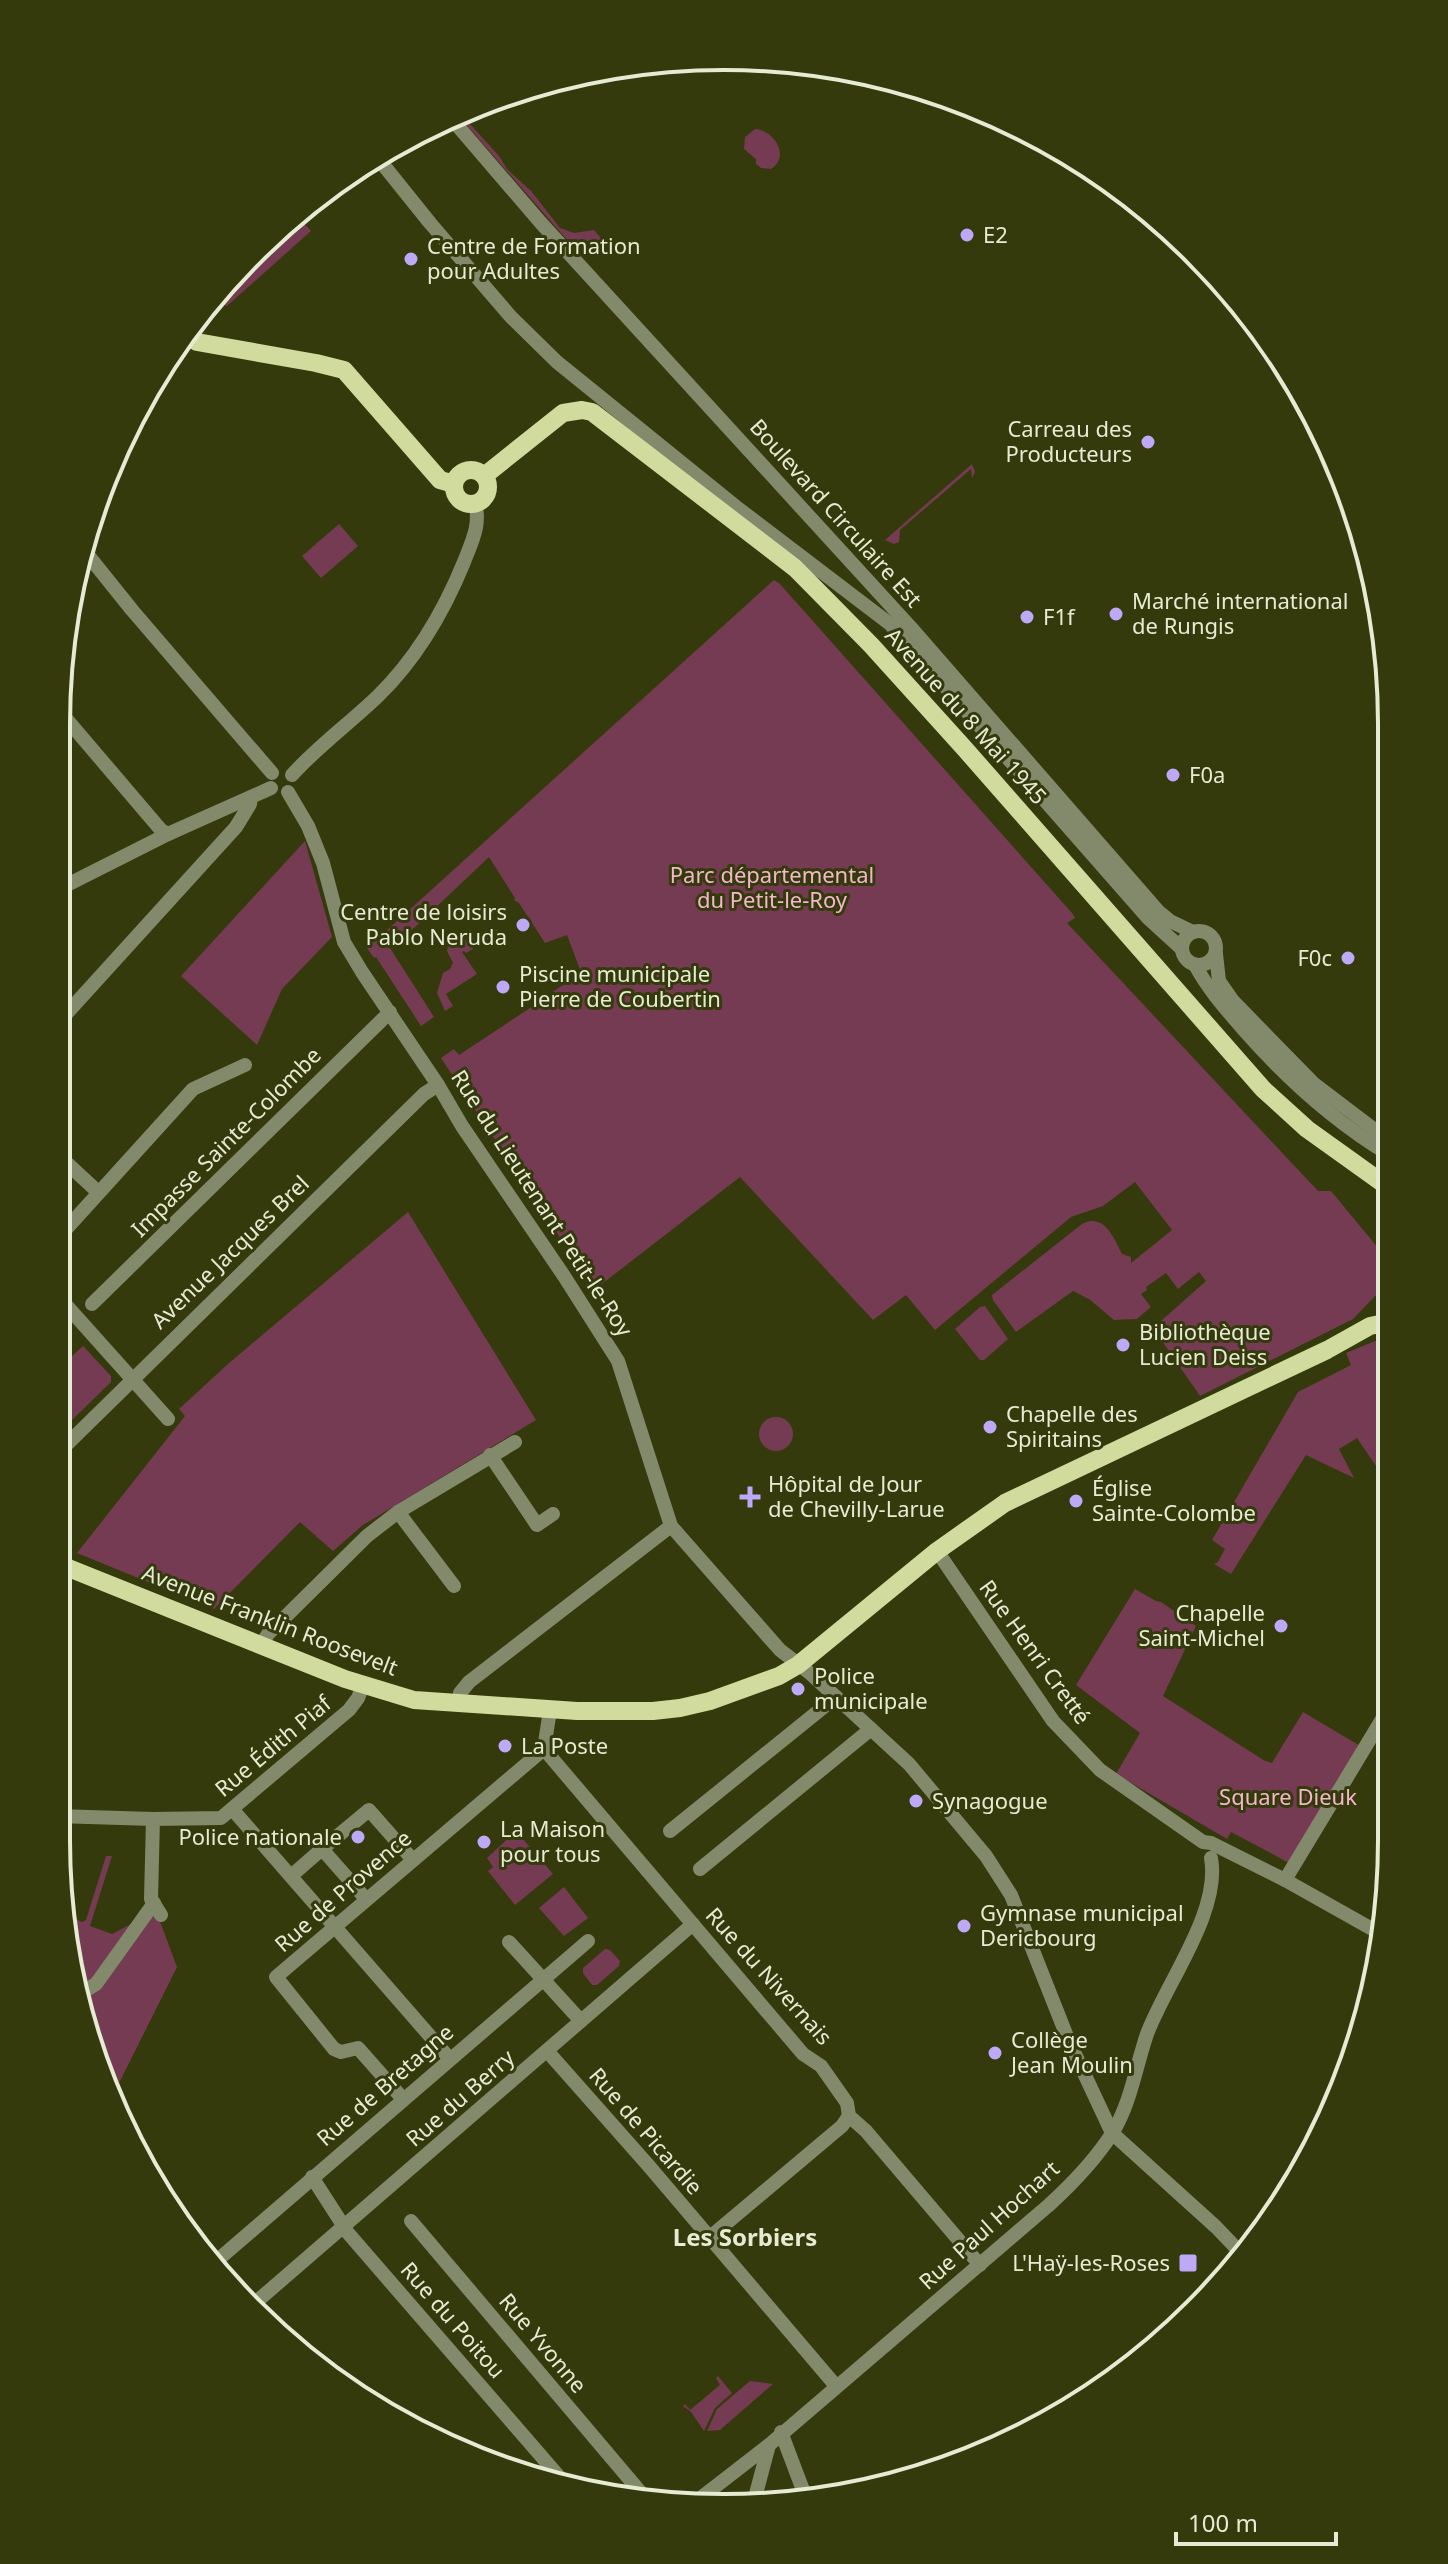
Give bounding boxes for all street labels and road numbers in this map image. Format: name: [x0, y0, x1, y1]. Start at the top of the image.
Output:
street label: Boulevard Circulaire Est: [744, 412, 930, 613]
street label: Avenue du 8 Mai 1945: [879, 621, 1054, 810]
street label: Impasse Sainte-Colombe: [124, 1040, 327, 1243]
street label: Rue du Lieutenant Petit-le-Roy: [445, 1063, 641, 1342]
street label: Avenue Jacques Brel: [144, 1168, 315, 1335]
street label: Avenue Franklin Roosevelt: [138, 1556, 402, 1682]
street label: Rue Henri Cretté: [973, 1573, 1098, 1730]
street label: Rue Édith Piaf: [208, 1687, 338, 1803]
street label: Rue de Provence: [268, 1822, 417, 1958]
street label: Rue du Nivernais: [700, 1900, 840, 2051]
street label: Rue de Bretagne: [310, 2016, 459, 2152]
street label: Rue du Berry: [399, 2041, 520, 2153]
street label: Rue de Picardie: [583, 2060, 710, 2200]
street label: Rue Paul Hochart: [912, 2153, 1065, 2295]
street label: Rue du Poitou: [395, 2255, 513, 2384]
street label: Rue Yvonne: [493, 2286, 594, 2399]

